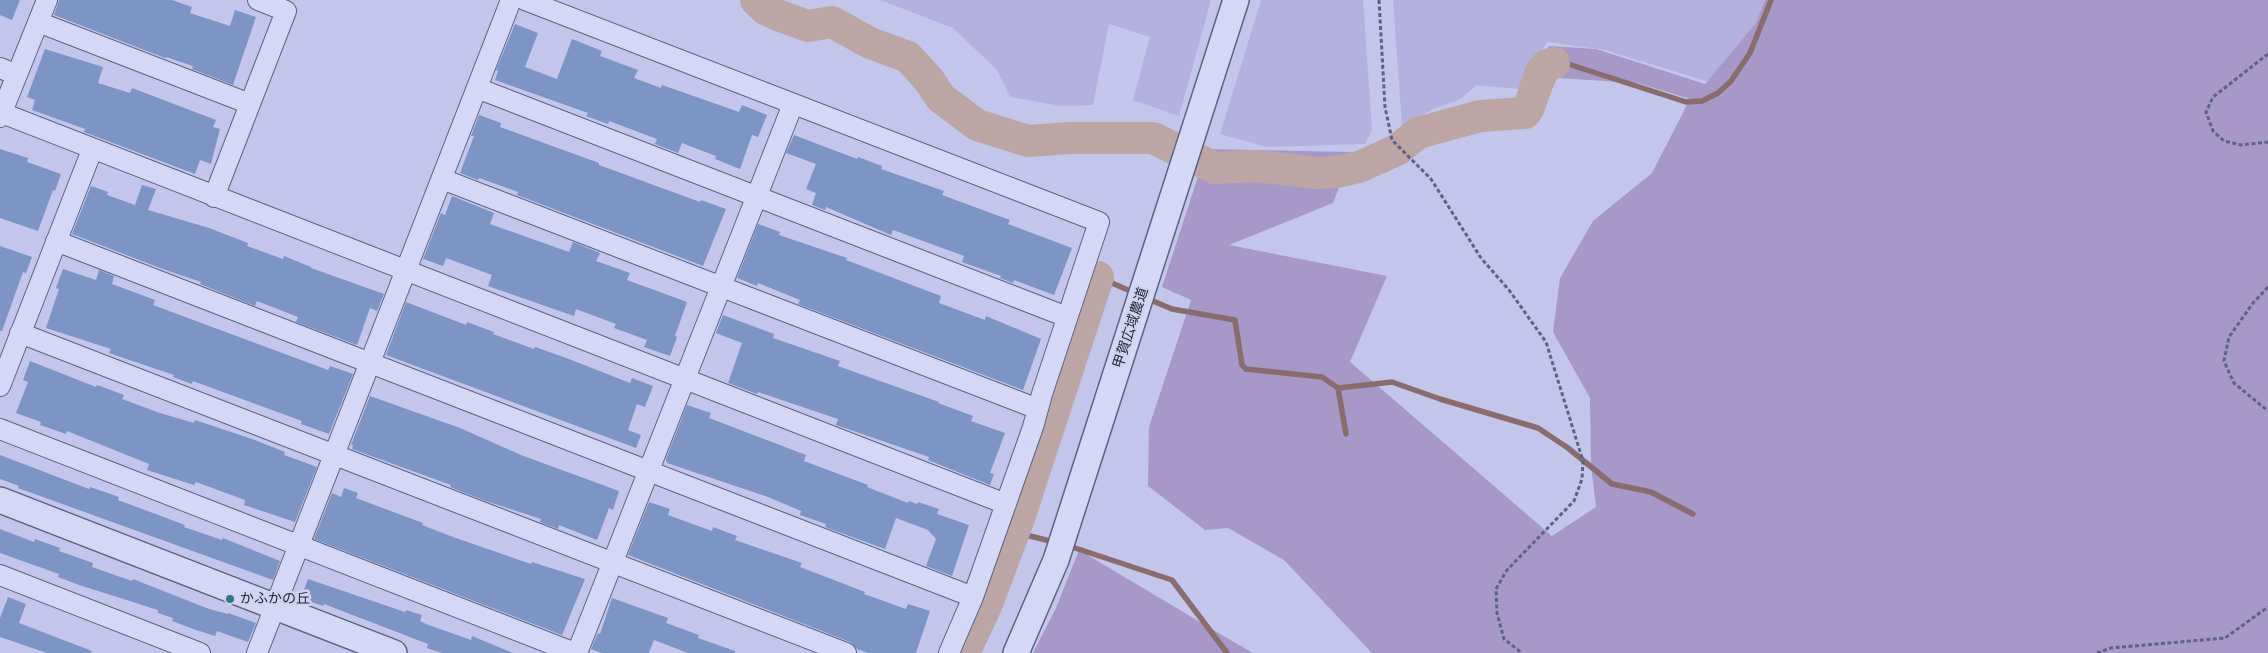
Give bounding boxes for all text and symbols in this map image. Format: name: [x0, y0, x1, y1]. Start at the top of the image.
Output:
street label: 甲賀広域農道: [1110, 285, 1152, 371]
place label: かふかの丘: [240, 591, 310, 607]
marker: かふかの丘: [224, 593, 236, 605]

